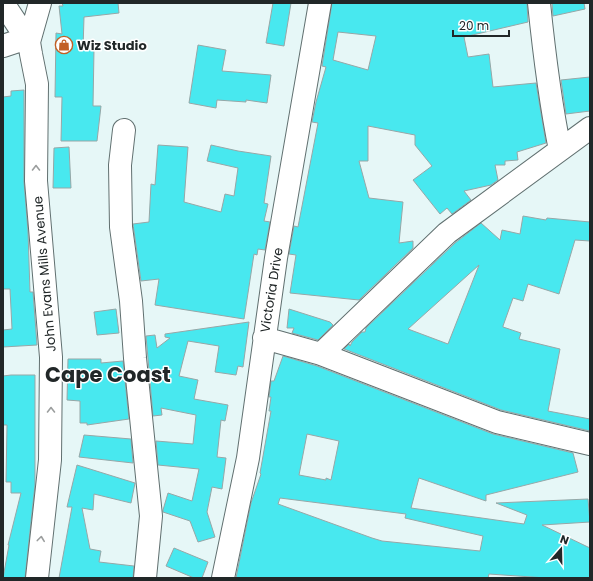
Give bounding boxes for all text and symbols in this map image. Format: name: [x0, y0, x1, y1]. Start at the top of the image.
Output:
scale bar: [453, 12, 509, 38]
text: 20 m: [459, 17, 489, 34]
shop icon: Wiz Studio: [54, 35, 74, 55]
place label: Wiz Studio: [77, 36, 147, 55]
one-way arrow: [32, 165, 40, 171]
street label: John Evans Mills Avenue: [28, 195, 61, 353]
street label: Victoria Drive: [255, 246, 288, 334]
district label: Cape Coast: [45, 360, 171, 389]
one-way arrow: [47, 407, 55, 413]
north arrow: [541, 529, 581, 569]
text: N: [558, 531, 571, 549]
one-way arrow: [36, 536, 45, 542]

